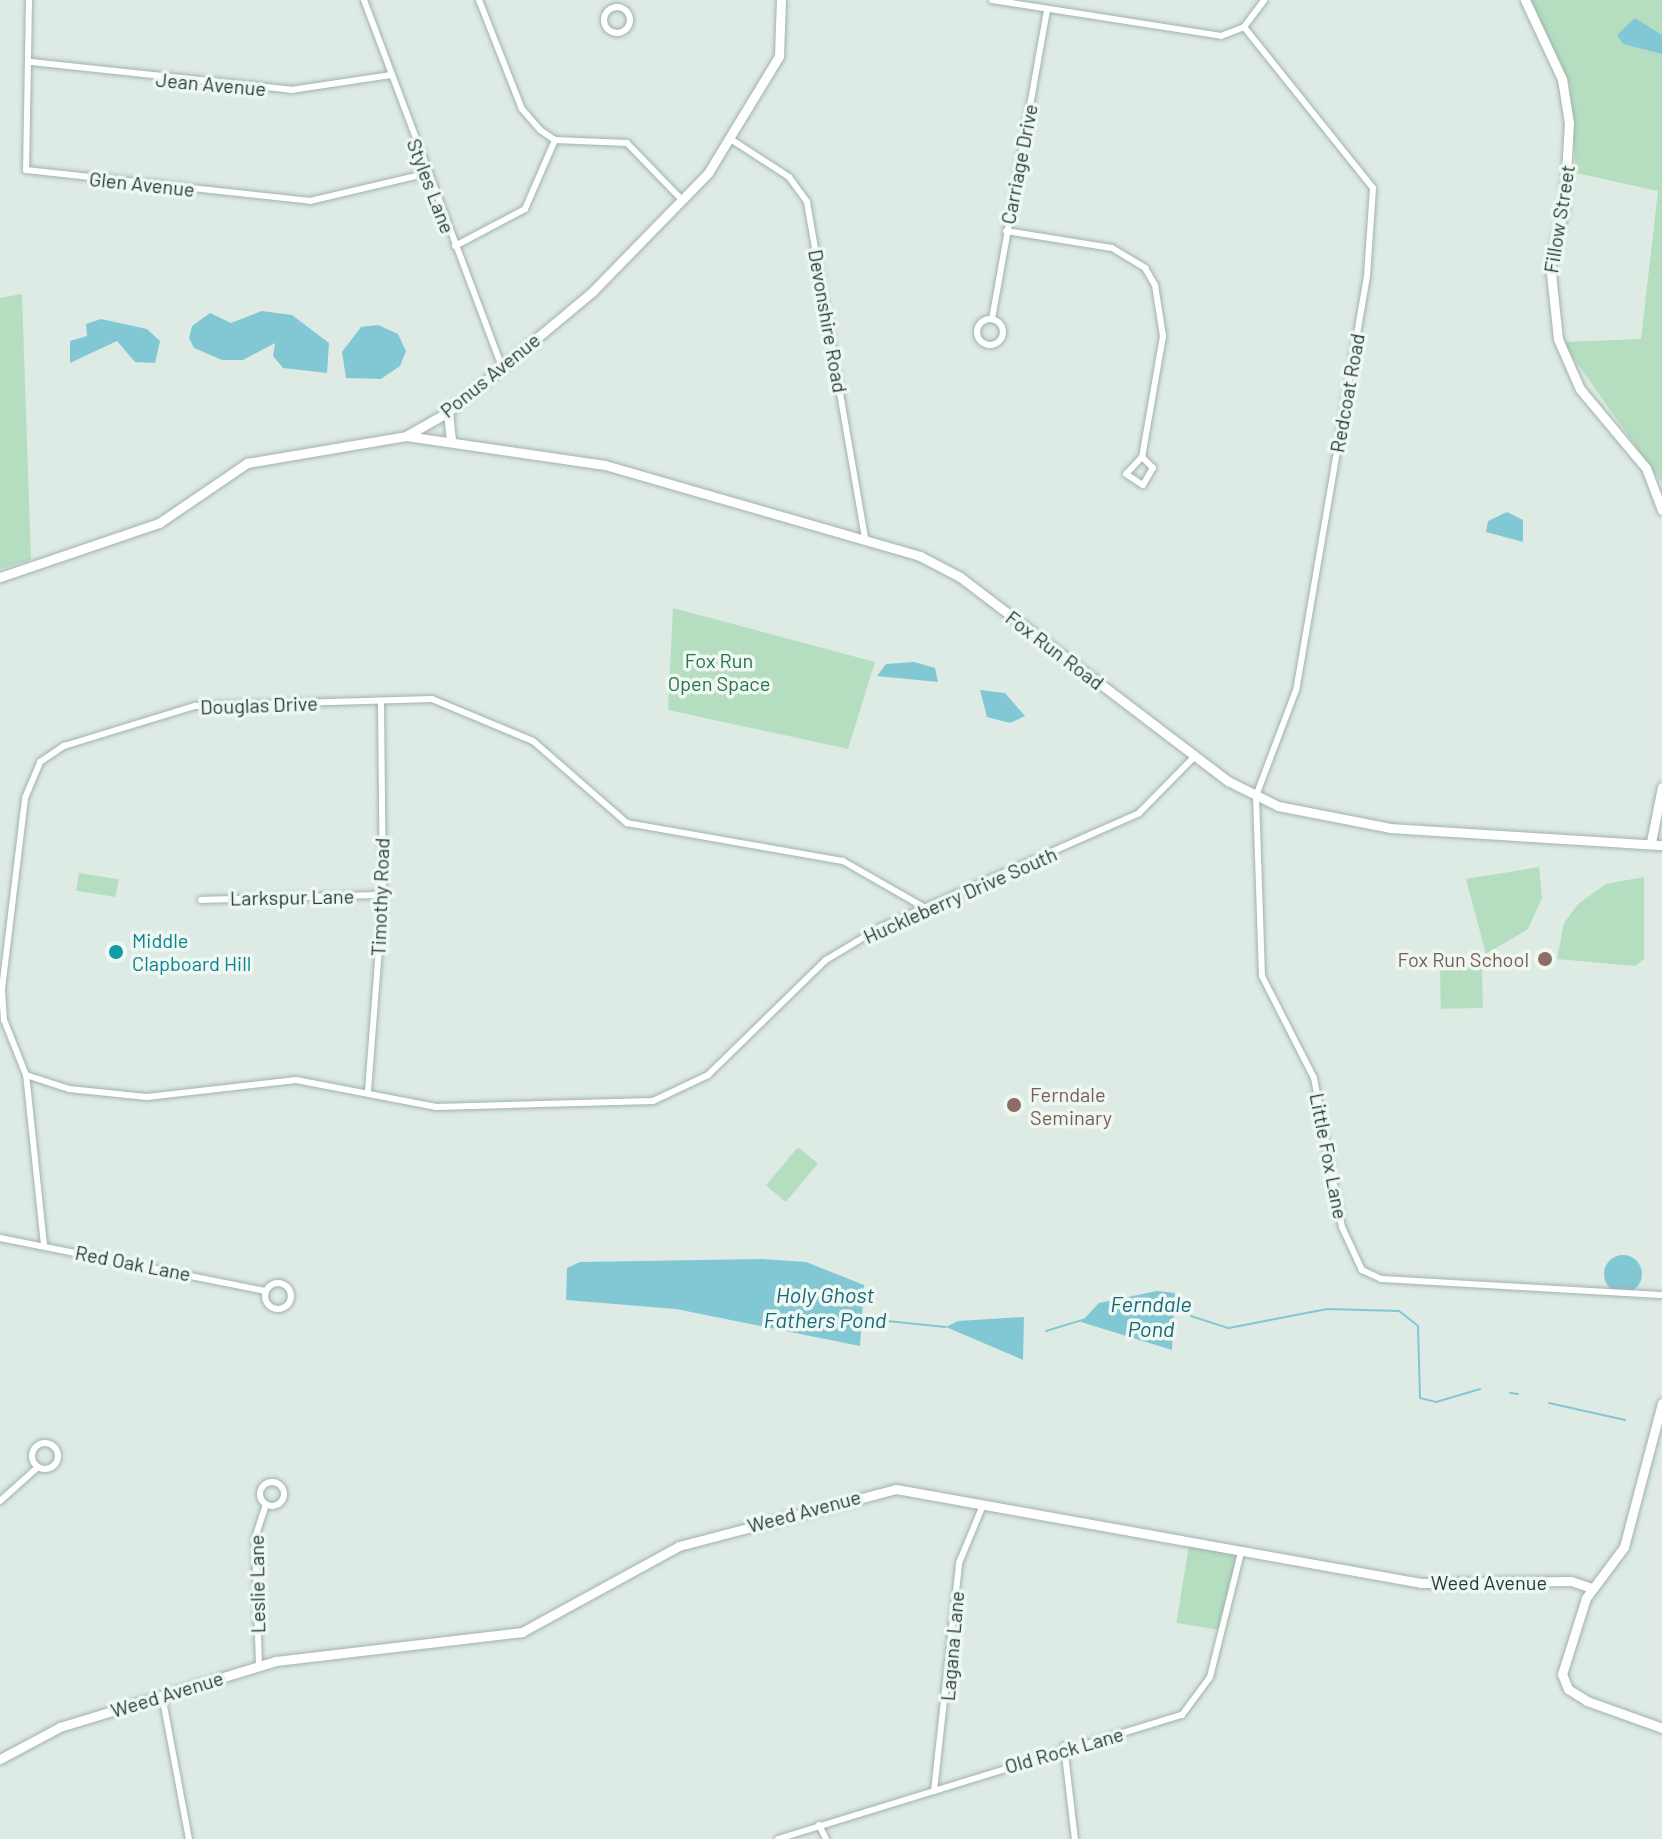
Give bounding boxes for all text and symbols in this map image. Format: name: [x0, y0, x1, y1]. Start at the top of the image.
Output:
street label: Jean Avenue: [155, 67, 267, 101]
street label: Carriage Drive: [996, 102, 1042, 226]
street label: Styles Lane: [402, 135, 460, 237]
street label: Fillow Street: [1539, 163, 1579, 275]
street label: Glen Avenue: [88, 167, 196, 201]
street label: Devonshire Road: [804, 247, 852, 395]
street label: Ponus Avenue: [435, 328, 545, 422]
street label: Redcoat Road: [1325, 332, 1369, 454]
street label: Fox Run Road: [1001, 605, 1109, 695]
park label: Fox Run Open Space: [668, 648, 770, 695]
street label: Douglas Drive: [200, 691, 318, 719]
street label: Timothy Road: [366, 837, 394, 957]
street label: Huckleberry Drive South: [860, 841, 1060, 949]
street label: Larkspur Lane: [230, 884, 354, 910]
place label: Middle Clapboard Hill: [132, 928, 251, 975]
marker: Middle Clapboard Hill: [107, 943, 125, 961]
place label: Fox Run School: [1397, 947, 1529, 971]
marker: Fox Run School: [1536, 950, 1554, 968]
place label: Ferndale Seminary: [1030, 1082, 1112, 1129]
street label: Little Fox Lane: [1305, 1091, 1353, 1221]
marker: Ferndale Seminary: [1005, 1096, 1023, 1114]
street label: Red Oak Lane: [73, 1240, 193, 1286]
water label: Holy Ghost Fathers Pond: [764, 1281, 886, 1332]
water label: Ferndale Pond: [1110, 1290, 1192, 1342]
street label: Weed Avenue: [745, 1484, 863, 1538]
street label: Leslie Lane: [244, 1534, 270, 1634]
street label: Weed Avenue: [1431, 1570, 1547, 1594]
street label: Lagana Lane: [935, 1590, 969, 1702]
street label: Weed Avenue: [108, 1666, 226, 1722]
street label: Old Rock Lane: [1002, 1722, 1126, 1778]

